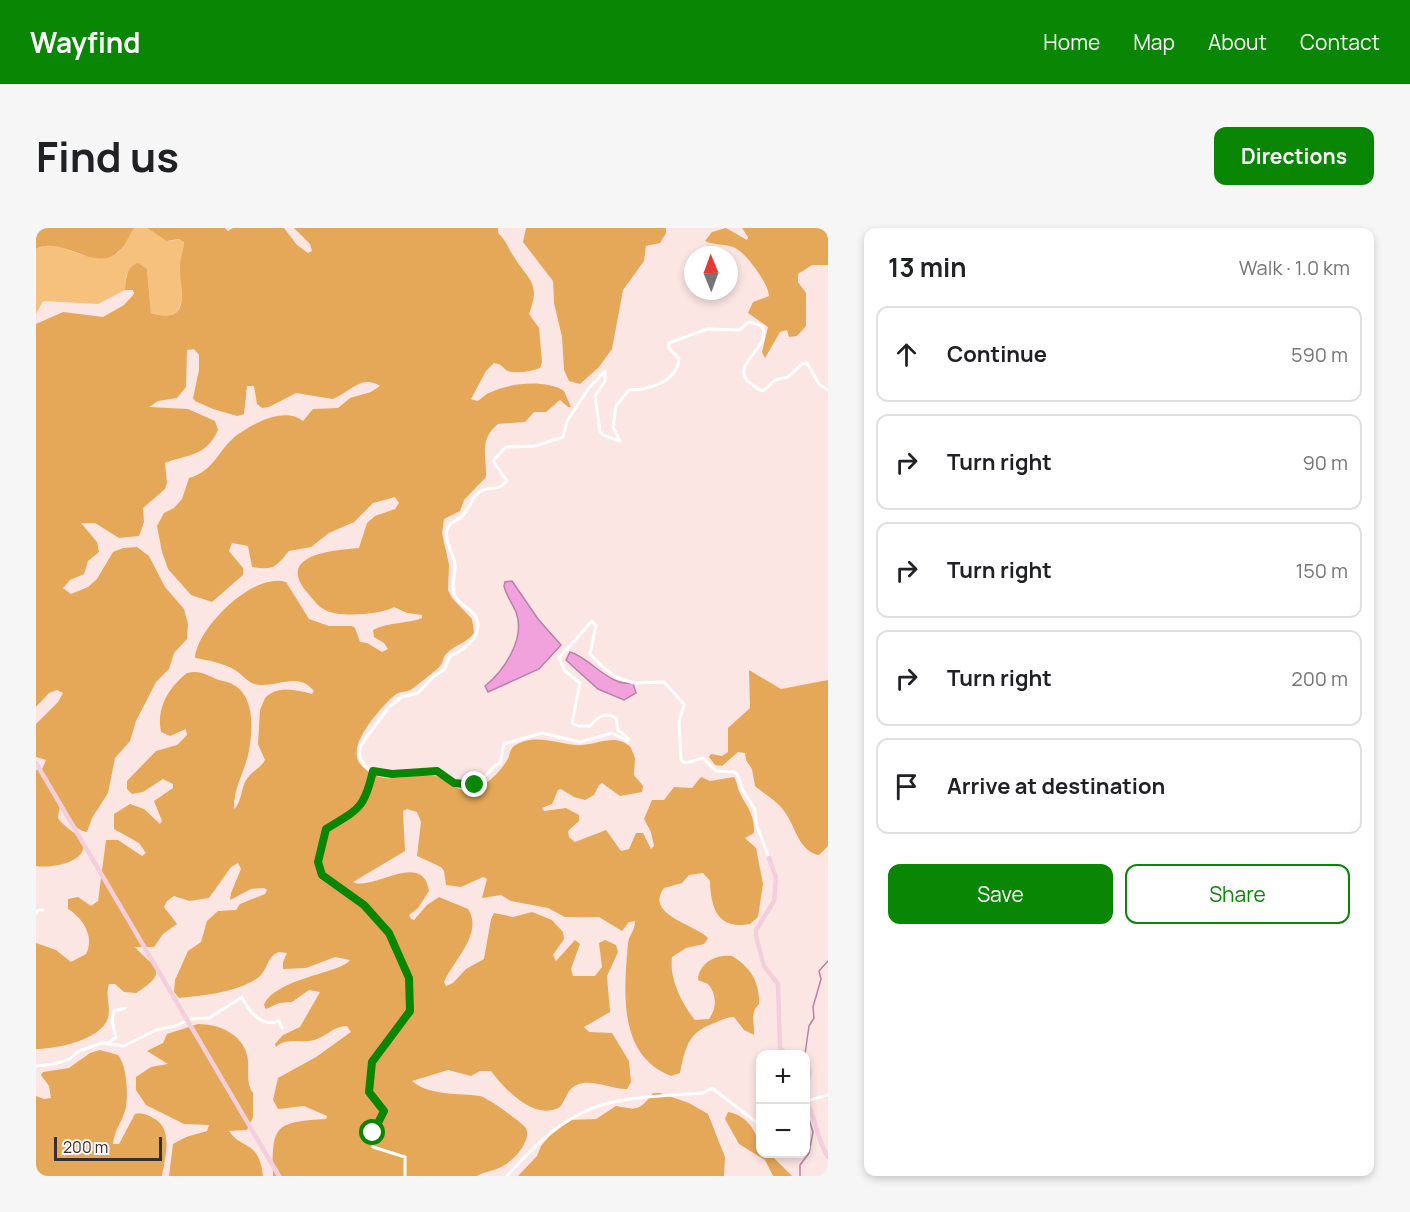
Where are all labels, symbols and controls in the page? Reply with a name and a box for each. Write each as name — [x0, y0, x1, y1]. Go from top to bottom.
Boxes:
text: Wayfind — [30, 23, 140, 61]
text: Home — [1043, 28, 1100, 56]
text: Map — [1133, 28, 1175, 56]
text: About — [1208, 28, 1267, 56]
text: Contact — [1300, 28, 1380, 56]
text: Find us — [36, 127, 179, 185]
button: Directions — [1214, 127, 1374, 185]
north arrow — [684, 246, 738, 300]
text: 13 min — [888, 249, 967, 285]
text: Walk · 1.0 km — [1239, 254, 1350, 281]
icon: ahead — [890, 338, 923, 371]
text: Continue — [947, 339, 1047, 369]
text: 590 m — [1291, 341, 1348, 368]
icon: right — [890, 446, 923, 479]
text: Turn right — [947, 447, 1052, 477]
text: 90 m — [1302, 449, 1348, 476]
icon: right — [890, 554, 923, 587]
text: Turn right — [947, 555, 1052, 585]
text: 150 m — [1295, 557, 1348, 584]
icon: right — [890, 662, 923, 695]
text: Turn right — [947, 663, 1052, 693]
text: 200 m — [1291, 665, 1348, 692]
icon: arrive — [890, 770, 923, 803]
route end — [461, 771, 487, 797]
text: Arrive at destination — [947, 771, 1165, 801]
button: Save — [888, 864, 1113, 924]
button: Share — [1125, 864, 1350, 924]
map controls — [756, 1050, 810, 1158]
button: + — [756, 1050, 810, 1104]
button: − — [756, 1104, 810, 1158]
route start — [359, 1119, 385, 1145]
scale bar — [54, 1134, 162, 1162]
text: 200 m — [63, 1136, 108, 1158]

